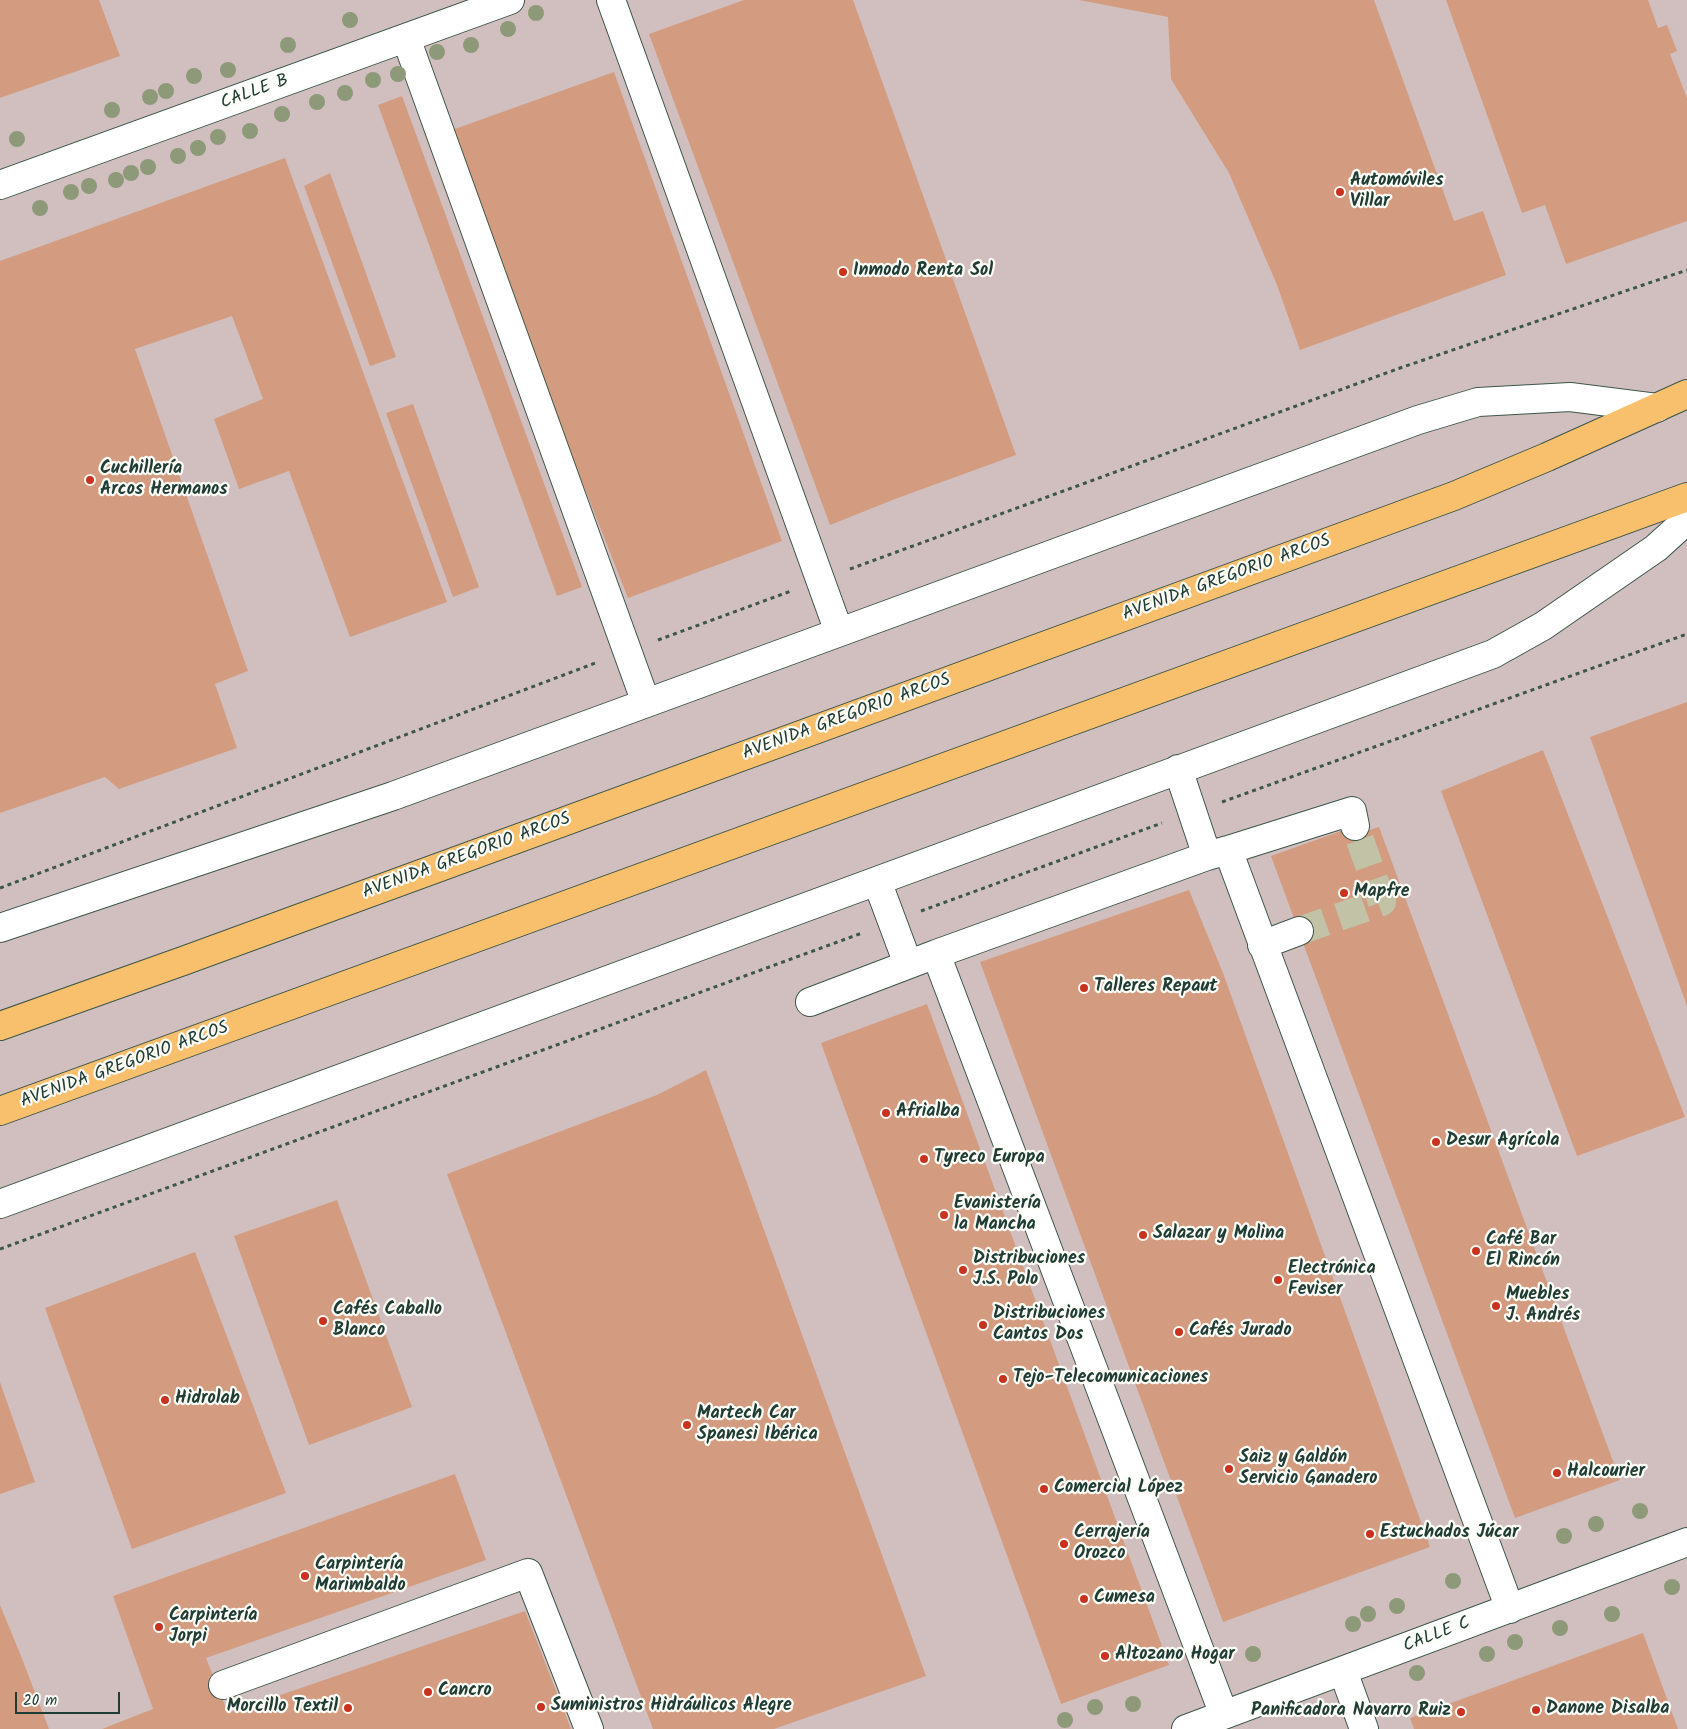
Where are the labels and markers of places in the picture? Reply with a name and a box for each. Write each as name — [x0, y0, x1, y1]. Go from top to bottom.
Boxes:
place label: Automóviles Villar — [1350, 171, 1444, 213]
marker: Automóviles Villar — [1334, 186, 1346, 198]
place label: Inmodo Renta Sol — [853, 261, 993, 283]
marker: Inmodo Renta Sol — [837, 266, 849, 278]
place label: Cuchillería Arcos Hermanos — [100, 459, 228, 502]
marker: Cuchillería Arcos Hermanos — [84, 474, 96, 486]
place label: Mapfre — [1354, 882, 1410, 904]
marker: Mapfre — [1338, 887, 1350, 899]
place label: Talleres Repaut — [1094, 977, 1217, 999]
marker: Talleres Repaut — [1078, 982, 1090, 994]
place label: Afrialba — [896, 1102, 960, 1124]
marker: Afrialba — [880, 1107, 892, 1119]
place label: Desur Agrícola — [1446, 1131, 1560, 1153]
marker: Desur Agrícola — [1430, 1136, 1442, 1148]
place label: Tyreco Europa — [934, 1148, 1045, 1170]
marker: Tyreco Europa — [918, 1153, 930, 1165]
place label: Evanistería la Mancha — [954, 1194, 1041, 1236]
marker: Evanistería la Mancha — [938, 1209, 950, 1221]
place label: Salazar y Molina — [1153, 1224, 1284, 1246]
marker: Salazar y Molina — [1137, 1229, 1149, 1241]
place label: Café Bar El Rincón — [1486, 1230, 1560, 1272]
marker: Café Bar El Rincón — [1470, 1245, 1482, 1257]
place label: Distribuciones J.S. Polo — [973, 1249, 1085, 1292]
place label: Electrónica Feviser — [1288, 1259, 1376, 1302]
marker: Distribuciones J.S. Polo — [957, 1264, 969, 1276]
marker: Electrónica Feviser — [1272, 1274, 1284, 1286]
place label: Muebles J. Andrés — [1506, 1285, 1580, 1328]
place label: Cafés Caballo Blanco — [333, 1300, 442, 1342]
marker: Muebles J. Andrés — [1490, 1300, 1502, 1312]
place label: Distribuciones Cantos Dos — [993, 1304, 1105, 1346]
marker: Cafés Caballo Blanco — [317, 1315, 329, 1327]
marker: Distribuciones Cantos Dos — [977, 1319, 989, 1331]
place label: Cafés Jurado — [1189, 1321, 1292, 1343]
marker: Cafés Jurado — [1173, 1326, 1185, 1338]
place label: Tejo-Telecomunicaciones — [1013, 1368, 1208, 1390]
marker: Tejo-Telecomunicaciones — [997, 1373, 1009, 1385]
place label: Hidrolab — [175, 1389, 240, 1411]
marker: Hidrolab — [159, 1394, 171, 1406]
place label: Martech Car Spanesi Ibérica — [697, 1404, 818, 1446]
marker: Martech Car Spanesi Ibérica — [681, 1419, 693, 1431]
place label: Saiz y Galdón Servicio Ganadero — [1239, 1448, 1377, 1490]
place label: Halcourier — [1567, 1462, 1645, 1484]
marker: Saiz y Galdón Servicio Ganadero — [1223, 1463, 1235, 1475]
marker: Halcourier — [1551, 1467, 1563, 1479]
place label: Comercial López — [1054, 1478, 1183, 1500]
marker: Comercial López — [1038, 1483, 1050, 1495]
place label: Cerrajería Orozco — [1074, 1523, 1150, 1566]
place label: Estuchados Júcar — [1380, 1523, 1518, 1545]
marker: Estuchados Júcar — [1364, 1528, 1376, 1540]
marker: Cerrajería Orozco — [1058, 1538, 1070, 1550]
place label: Carpintería Marimbaldo — [315, 1555, 406, 1598]
marker: Carpintería Marimbaldo — [299, 1570, 311, 1582]
place label: Cumesa — [1094, 1588, 1155, 1610]
marker: Cumesa — [1078, 1593, 1090, 1605]
place label: Carpintería Jorpi — [169, 1606, 257, 1648]
marker: Carpintería Jorpi — [153, 1621, 165, 1633]
place label: Altozano Hogar — [1115, 1645, 1235, 1667]
marker: Altozano Hogar — [1099, 1650, 1111, 1662]
place label: Cancro — [438, 1681, 492, 1703]
marker: Cancro — [422, 1686, 434, 1698]
place label: Suministros Hidráulicos Alegre — [551, 1696, 792, 1718]
place label: Morcillo Textil — [227, 1697, 338, 1719]
place label: Danone Disalba — [1546, 1699, 1669, 1721]
marker: Suministros Hidráulicos Alegre — [535, 1701, 547, 1713]
place label: Panificadora Navarro Ruiz — [1251, 1701, 1451, 1723]
marker: Morcillo Textil — [342, 1702, 354, 1714]
marker: Danone Disalba — [1530, 1704, 1542, 1716]
marker: Panificadora Navarro Ruiz — [1455, 1706, 1467, 1718]

